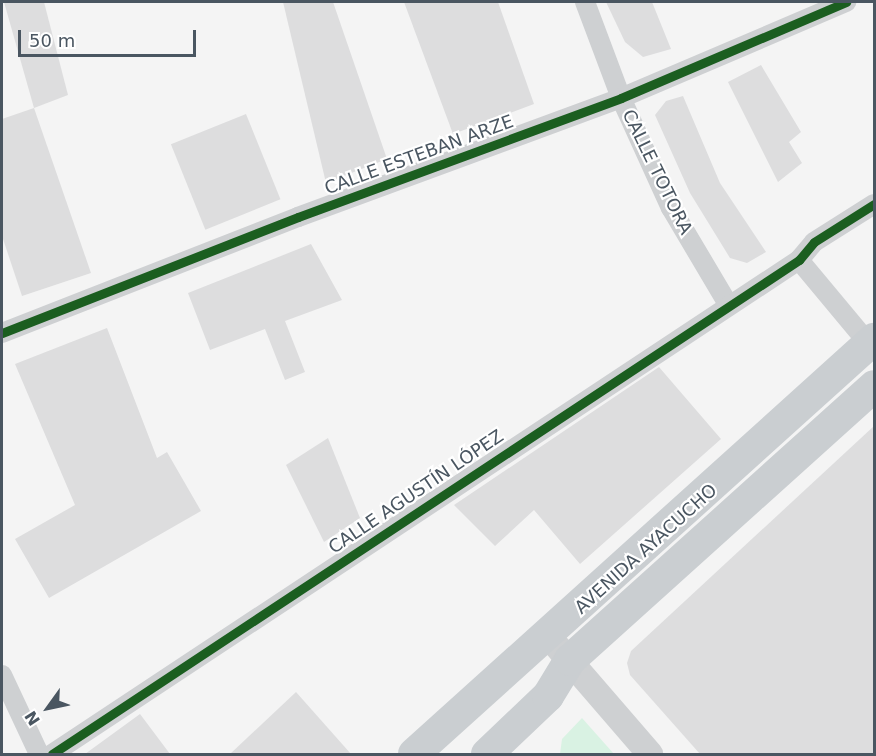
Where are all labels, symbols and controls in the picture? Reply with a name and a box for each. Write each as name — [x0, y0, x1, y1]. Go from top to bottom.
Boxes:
scale bar — [21, 18, 200, 56]
text: 50 m — [29, 30, 75, 51]
street label: CALLE TOTORA — [617, 106, 697, 238]
street label: CALLE ESTEBAN ARZE — [322, 111, 516, 199]
street label: CALLE AGUSTÍN LÓPEZ — [324, 425, 508, 559]
street label: AVENIDA AYACUCHO — [571, 480, 721, 618]
north arrow — [18, 678, 78, 738]
text: N — [21, 707, 44, 729]

